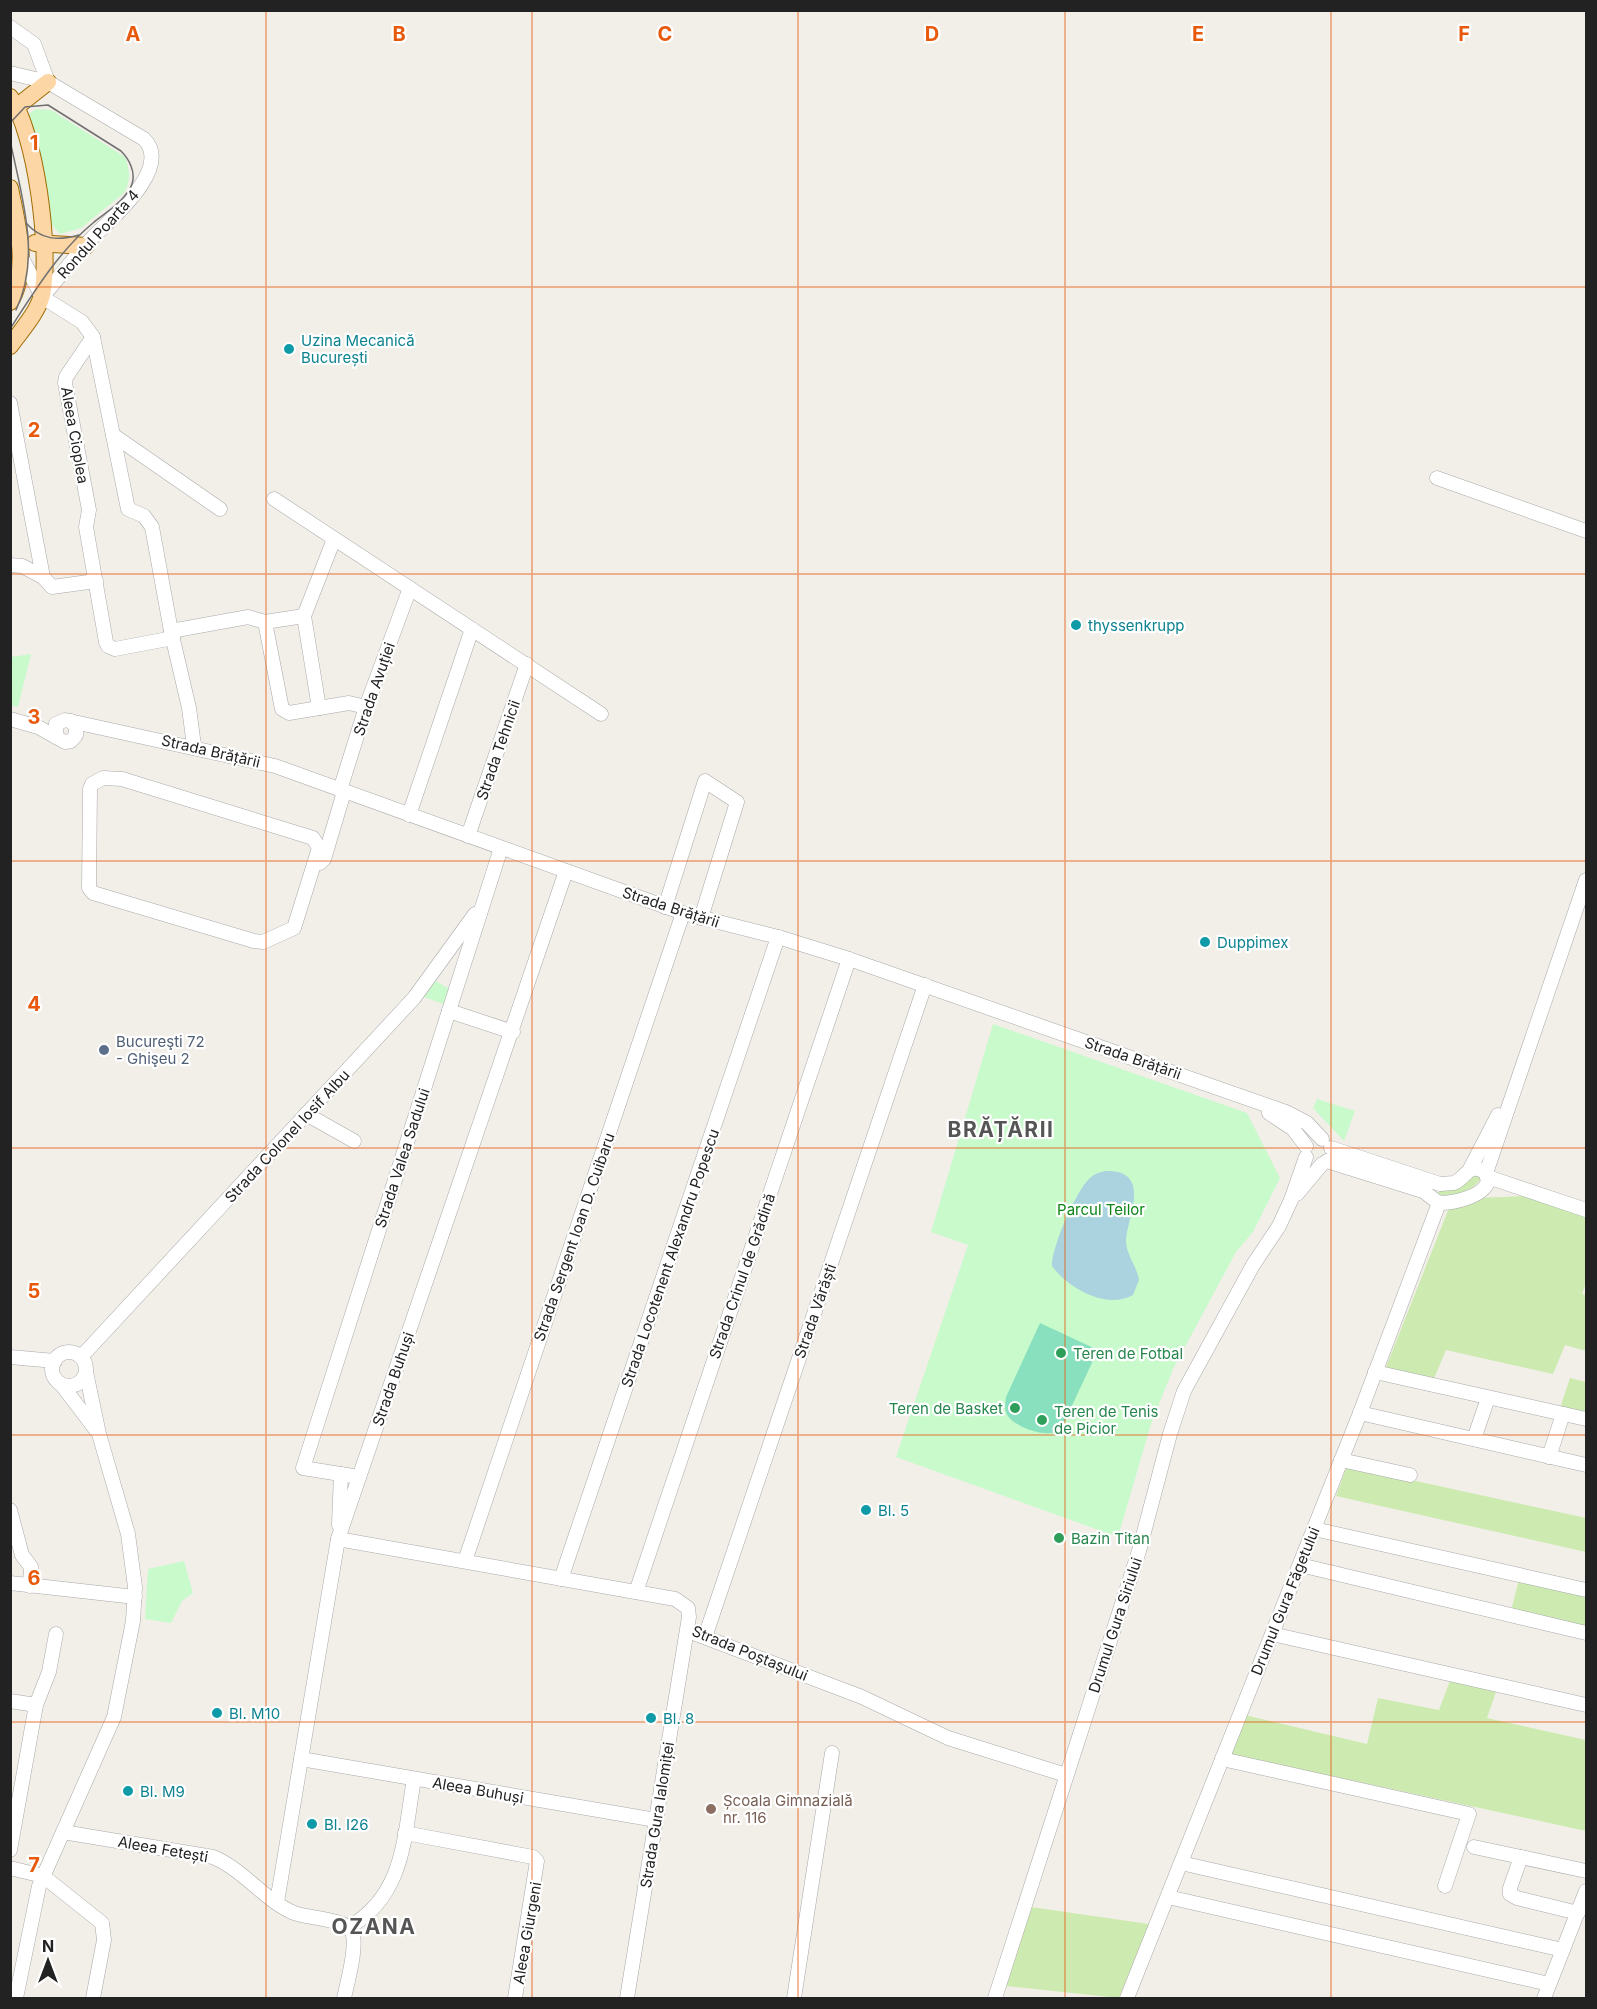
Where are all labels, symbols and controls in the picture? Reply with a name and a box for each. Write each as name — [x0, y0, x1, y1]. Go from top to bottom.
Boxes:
text: A — [126, 22, 141, 46]
text: B — [392, 22, 406, 46]
text: C — [658, 22, 672, 46]
text: D — [925, 22, 939, 46]
text: E — [1192, 22, 1204, 46]
text: F — [1458, 22, 1470, 46]
text: 1 — [30, 131, 38, 155]
street label: Rondul Poarta 4 — [53, 185, 143, 283]
place label: Uzina Mecanică București — [301, 331, 415, 367]
marker: Uzina Mecanică București — [282, 342, 296, 356]
street label: Aleea Cioplea — [57, 385, 93, 485]
text: 2 — [28, 418, 40, 442]
place label: thyssenkrupp — [1088, 616, 1185, 635]
marker: thyssenkrupp — [1069, 618, 1083, 632]
street label: Strada Avuției — [349, 640, 399, 738]
street label: Strada Tehnicii — [472, 697, 524, 803]
text: 3 — [28, 705, 40, 729]
street label: Strada Brățării — [160, 730, 262, 772]
street label: Strada Brățării — [620, 882, 722, 932]
place label: Duppimex — [1217, 933, 1288, 952]
marker: Duppimex — [1198, 935, 1212, 949]
text: 4 — [27, 992, 41, 1016]
place label: Bucureşti 72 - Ghişeu 2 — [116, 1032, 205, 1068]
street label: Strada Brățării — [1082, 1033, 1184, 1083]
marker: Bucureşti 72 - Ghişeu 2 — [97, 1043, 111, 1057]
street label: Strada Colonel Iosif Albu — [220, 1066, 354, 1206]
street label: Strada Valea Sadului — [370, 1086, 434, 1230]
district label: BRĂȚĂRII — [948, 1116, 1054, 1142]
street label: Strada Locotenent Alexandru Popescu — [617, 1126, 723, 1390]
street label: Strada Sergent Ioan D. Cuibaru — [529, 1130, 619, 1344]
street label: Strada Crinul de Grădină — [705, 1191, 779, 1361]
park label: Parcul Teilor — [1057, 1200, 1145, 1219]
street label: Strada Vărăști — [790, 1261, 840, 1361]
text: 5 — [28, 1279, 40, 1303]
street label: Strada Buhuși — [368, 1329, 418, 1429]
place label: Teren de Fotbal — [1073, 1344, 1183, 1363]
marker: Teren de Fotbal — [1054, 1346, 1068, 1360]
place label: Teren de Basket — [889, 1399, 1003, 1418]
marker: Teren de Basket — [1008, 1401, 1022, 1415]
place label: Teren de Tenis de Picior — [1054, 1402, 1158, 1438]
marker: Teren de Tenis de Picior — [1035, 1413, 1049, 1427]
place label: Bl. 5 — [878, 1501, 909, 1520]
marker: Bl. 5 — [859, 1503, 873, 1517]
street label: Drumul Gura Făgetului — [1247, 1524, 1323, 1678]
place label: Bazin Titan — [1071, 1529, 1150, 1548]
marker: Bazin Titan — [1052, 1531, 1066, 1545]
street label: Drumul Gura Siriului — [1084, 1555, 1146, 1695]
text: 6 — [28, 1566, 41, 1590]
street label: Strada Poștașului — [689, 1621, 811, 1685]
place label: Bl. M10 — [229, 1704, 280, 1723]
marker: Bl. M10 — [210, 1706, 224, 1720]
place label: Bl. 8 — [663, 1709, 694, 1728]
marker: Bl. 8 — [644, 1711, 658, 1725]
street label: Strada Gura Ialomiței — [636, 1741, 678, 1889]
street label: Aleea Buhuși — [431, 1773, 525, 1807]
place label: Bl. M9 — [140, 1782, 185, 1801]
marker: Bl. M9 — [121, 1784, 135, 1798]
place label: Școala Gimnazială nr. 116 — [723, 1791, 853, 1827]
marker: Școala Gimnazială nr. 116 — [704, 1802, 718, 1816]
place label: Bl. I26 — [324, 1815, 368, 1834]
marker: Bl. I26 — [305, 1817, 319, 1831]
street label: Aleea Fetești — [116, 1832, 210, 1866]
text: 7 — [28, 1853, 40, 1877]
street label: Aleea Giurgeni — [509, 1880, 545, 1986]
district label: OZANA — [332, 1914, 417, 1939]
north arrow — [18, 1931, 78, 1991]
text: N — [42, 1936, 54, 1956]

